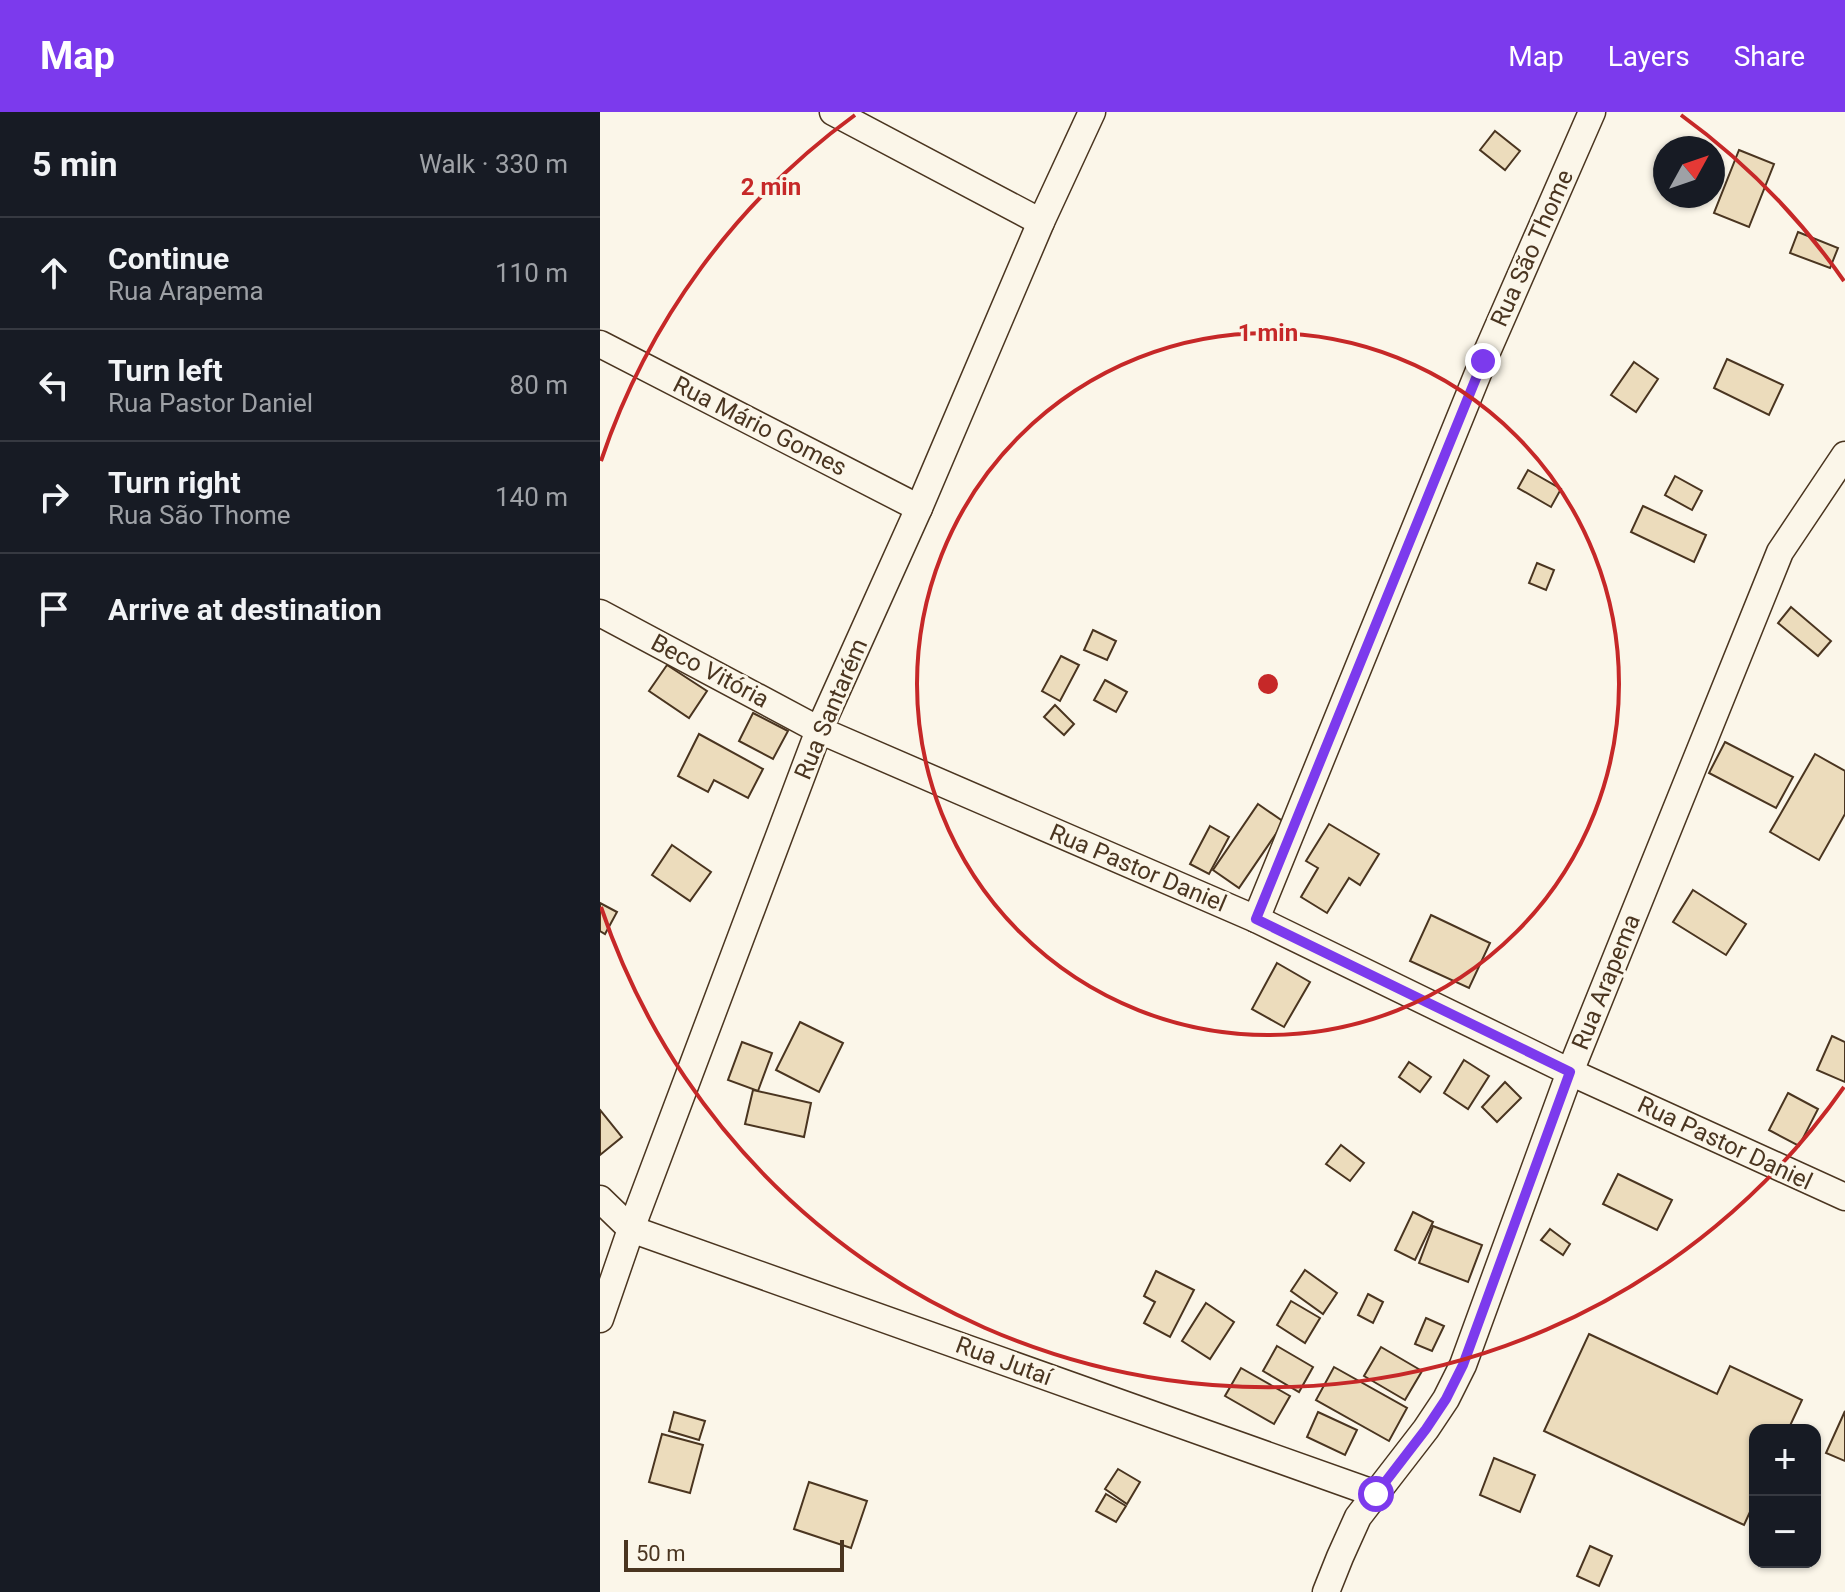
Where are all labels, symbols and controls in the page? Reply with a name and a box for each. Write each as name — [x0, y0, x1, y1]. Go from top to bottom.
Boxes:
text: Map — [40, 34, 115, 78]
text: Map — [1508, 40, 1564, 73]
text: Layers — [1608, 40, 1690, 73]
text: Share — [1734, 40, 1805, 73]
north arrow — [1653, 136, 1725, 208]
text: 5 min — [32, 144, 117, 184]
text: Walk · 330 m — [419, 149, 568, 179]
street label: Rua São Thome — [1485, 165, 1579, 331]
text: 2 min — [741, 173, 801, 201]
text: Continue — [108, 241, 229, 276]
icon: ahead — [32, 251, 76, 295]
text: 110 m — [495, 258, 568, 288]
text: Rua Arapema — [108, 276, 264, 306]
text: 1 min — [1238, 319, 1298, 347]
route end — [1465, 343, 1501, 379]
text: Turn left — [108, 353, 223, 388]
icon: left — [32, 363, 76, 407]
text: 80 m — [510, 370, 568, 400]
street label: Rua Mário Gomes — [669, 370, 851, 482]
text: Rua Pastor Daniel — [108, 388, 313, 418]
text: Turn right — [108, 465, 241, 500]
icon: right — [32, 475, 76, 519]
text: 140 m — [495, 482, 568, 512]
text: Rua São Thome — [108, 500, 291, 530]
icon: arrive — [32, 587, 76, 631]
text: Arrive at destination — [108, 592, 382, 627]
street label: Beco Vitória — [646, 628, 774, 714]
street label: Rua Santarém — [789, 634, 873, 784]
centre of rings — [1254, 670, 1282, 698]
street label: Rua Pastor Daniel — [1045, 818, 1231, 918]
street label: Rua Arapema — [1566, 910, 1646, 1054]
street label: Rua Pastor Daniel — [1633, 1090, 1817, 1196]
street label: Rua Jutaí — [952, 1331, 1057, 1392]
map controls — [1749, 1424, 1821, 1568]
button: + — [1749, 1424, 1821, 1496]
route start — [1358, 1476, 1394, 1512]
button: − — [1749, 1496, 1821, 1568]
scale bar — [624, 1536, 844, 1572]
text: 50 m — [636, 1541, 685, 1566]

